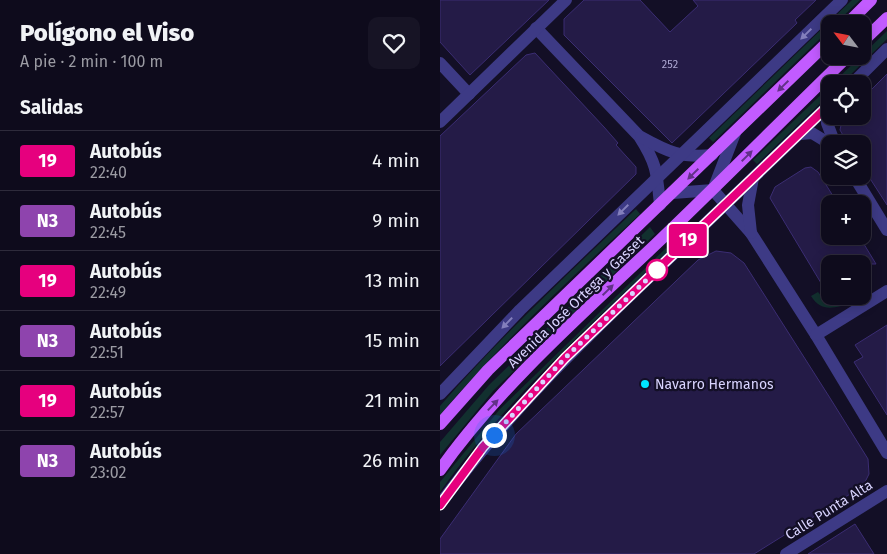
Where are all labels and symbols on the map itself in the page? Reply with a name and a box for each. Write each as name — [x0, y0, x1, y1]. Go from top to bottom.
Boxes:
north arrow — [821, 15, 871, 65]
one-way arrow — [801, 28, 813, 40]
house number: 252 — [662, 58, 678, 71]
one-way arrow — [777, 80, 789, 92]
one-way arrow — [741, 150, 753, 162]
one-way arrow — [687, 168, 699, 180]
one-way arrow — [618, 203, 630, 215]
line badge: 19 — [666, 224, 710, 256]
street label: Avenida José Ortega y Gasset — [504, 232, 648, 372]
unlabelled marker — [646, 259, 668, 281]
one-way arrow — [602, 284, 614, 296]
one-way arrow — [501, 317, 513, 329]
place label: Navarro Hermanos — [655, 376, 774, 393]
marker: Navarro Hermanos — [639, 378, 651, 390]
one-way arrow — [487, 400, 499, 412]
your location — [482, 423, 507, 448]
street label: Calle Punta Alta — [782, 476, 876, 544]

